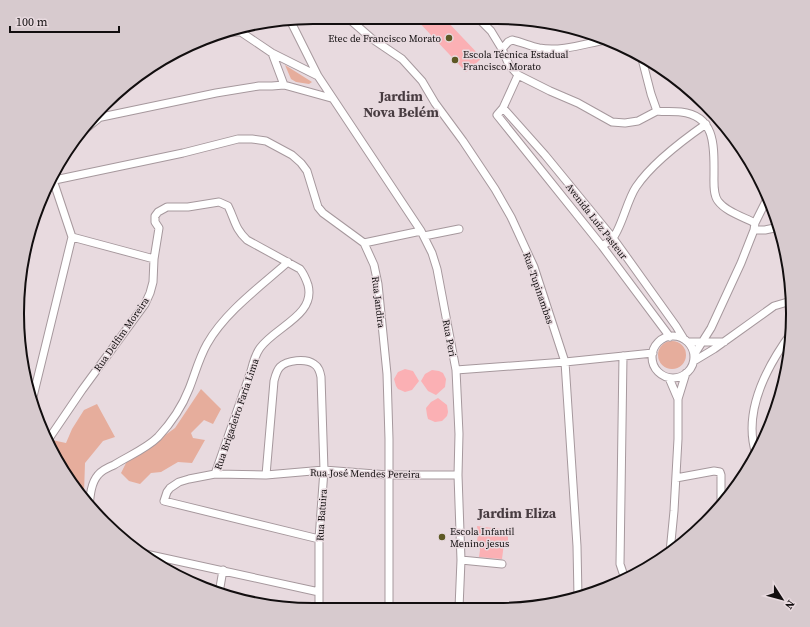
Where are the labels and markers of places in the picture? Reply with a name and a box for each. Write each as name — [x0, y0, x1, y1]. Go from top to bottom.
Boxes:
place label: Etec de Francisco Morato — [328, 32, 442, 45]
marker: Etec de Francisco Morato — [444, 33, 454, 43]
place label: Escola Técnica Estadual Francisco Morato — [463, 48, 569, 73]
marker: Escola Técnica Estadual Francisco Morato — [450, 55, 460, 65]
place label: Escola Infantil Menino jesus — [450, 525, 515, 550]
marker: Escola Infantil Menino jesus — [437, 532, 447, 542]

